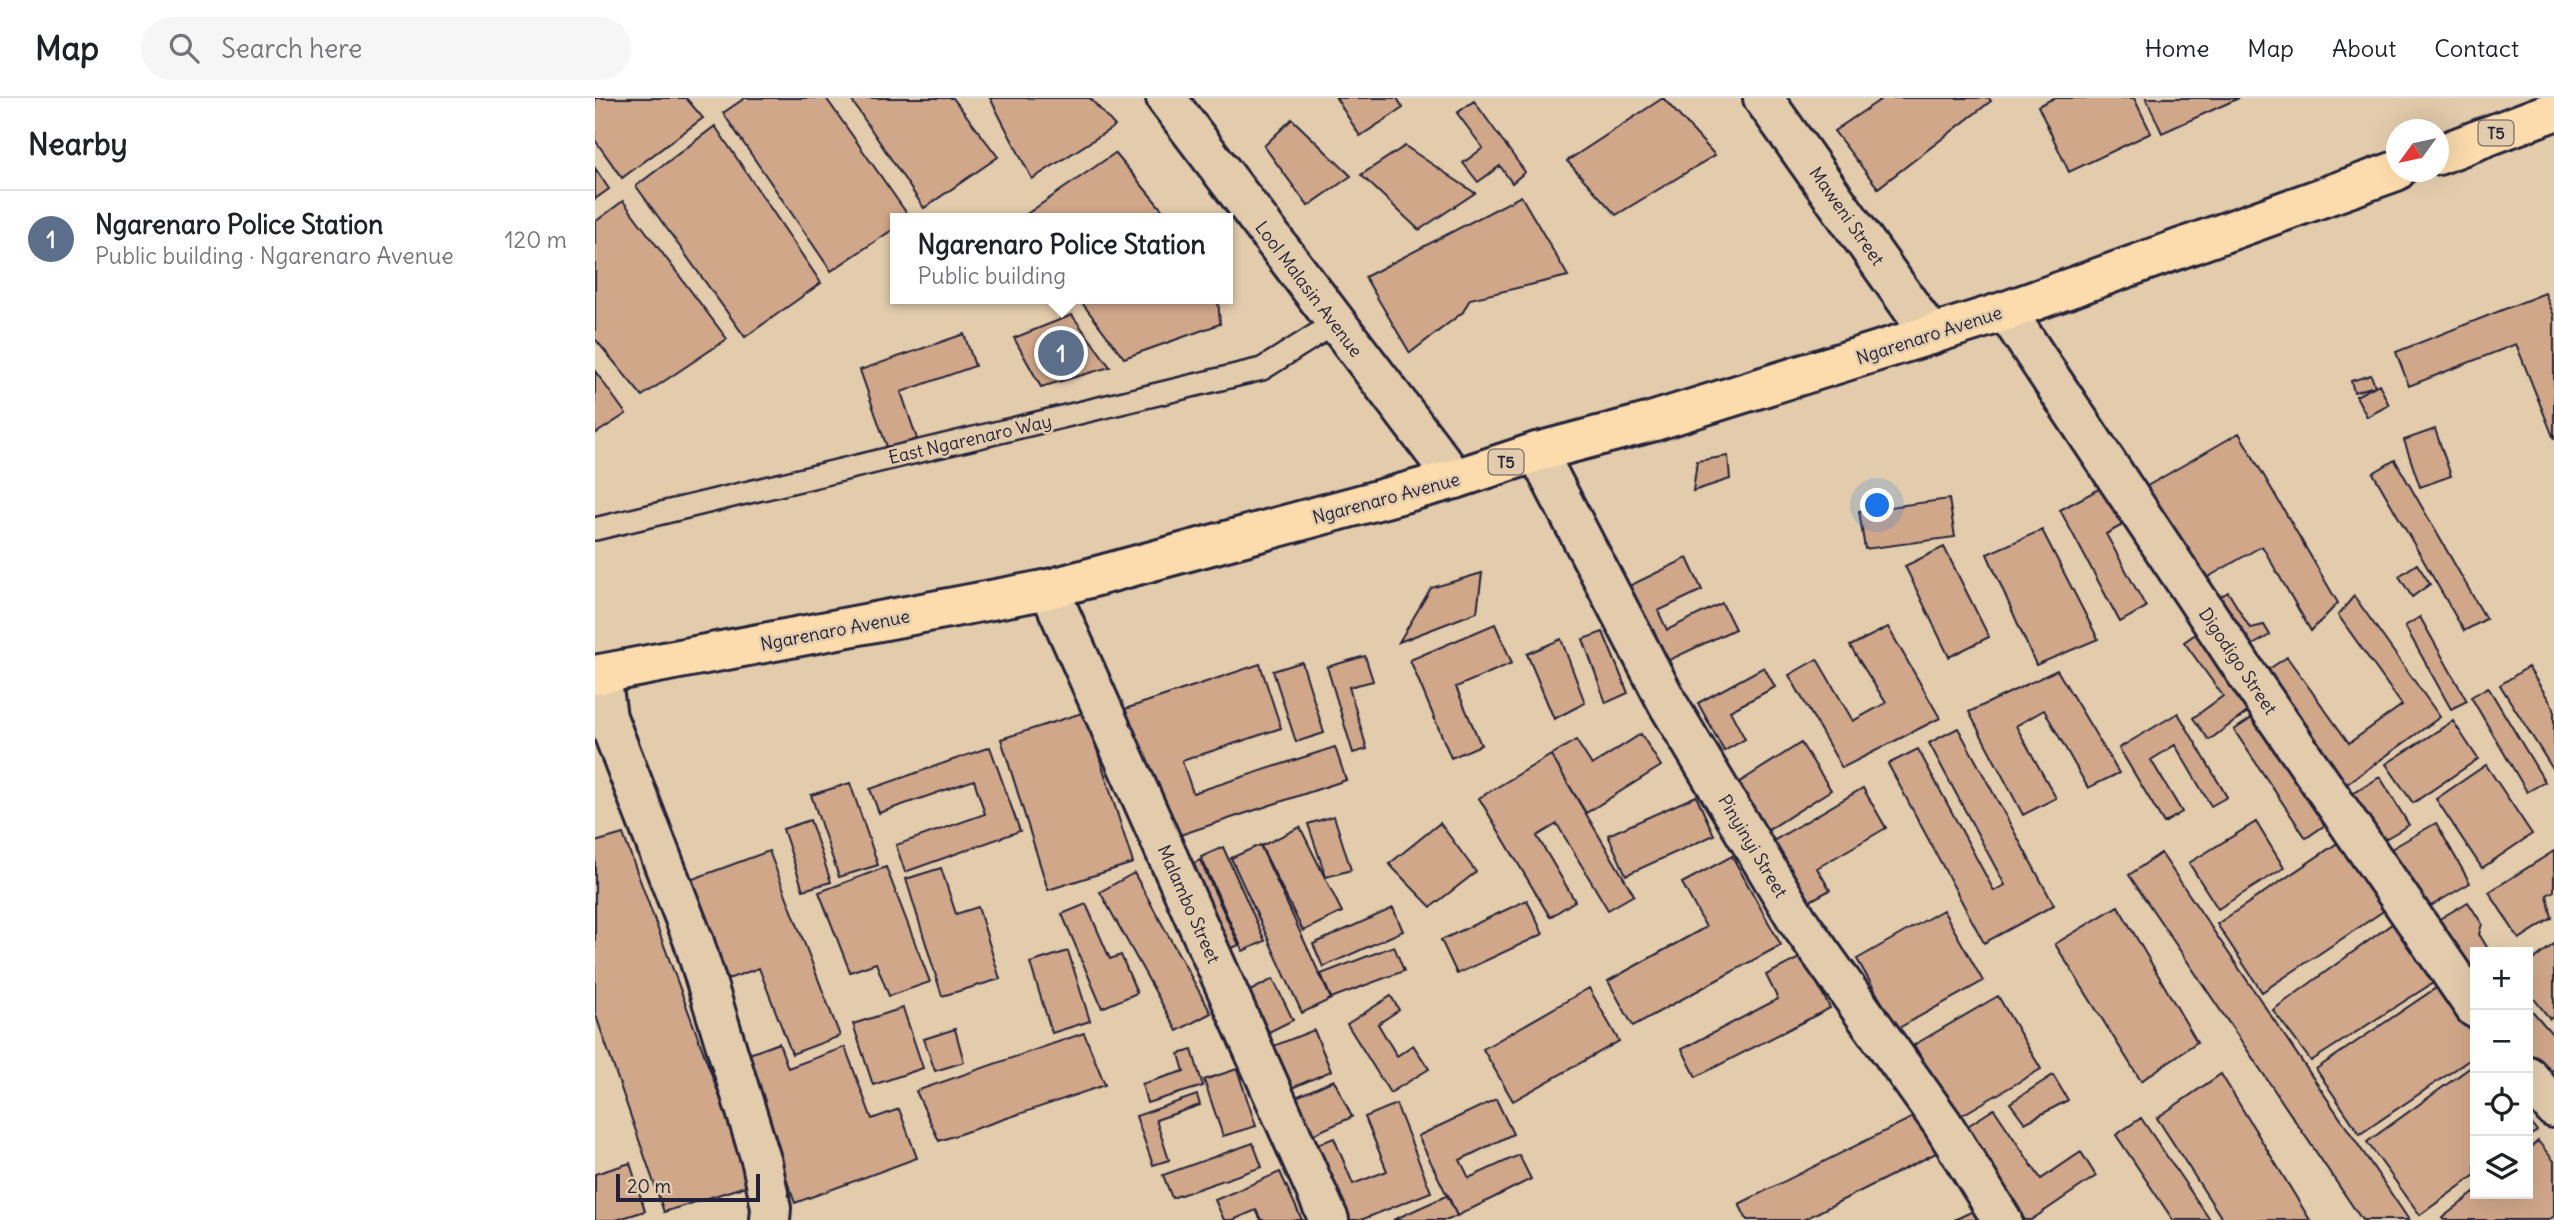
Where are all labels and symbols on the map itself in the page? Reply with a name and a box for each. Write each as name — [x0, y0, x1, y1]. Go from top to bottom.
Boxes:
north arrow — [2386, 119, 2449, 182]
road number: T5 — [2479, 120, 2513, 146]
street label: Maweni Street — [1804, 162, 1890, 270]
street label: Lool Malasin Avenue — [1250, 216, 1368, 362]
street label: Ngarenaro Avenue — [1853, 301, 2005, 369]
pin: 1 — [1038, 327, 1084, 379]
street label: East Ngarenaro Way — [886, 409, 1054, 469]
road number: T5 — [1489, 450, 1523, 474]
street label: Ngarenaro Avenue — [1310, 467, 1462, 529]
your location — [1860, 488, 1894, 522]
street label: Digodigo Street — [2194, 603, 2282, 719]
street label: Ngarenaro Avenue — [758, 604, 912, 656]
street label: Pinyinyi Street — [1713, 790, 1793, 902]
street label: Malambo Street — [1153, 841, 1225, 967]
scale bar — [616, 1171, 759, 1203]

